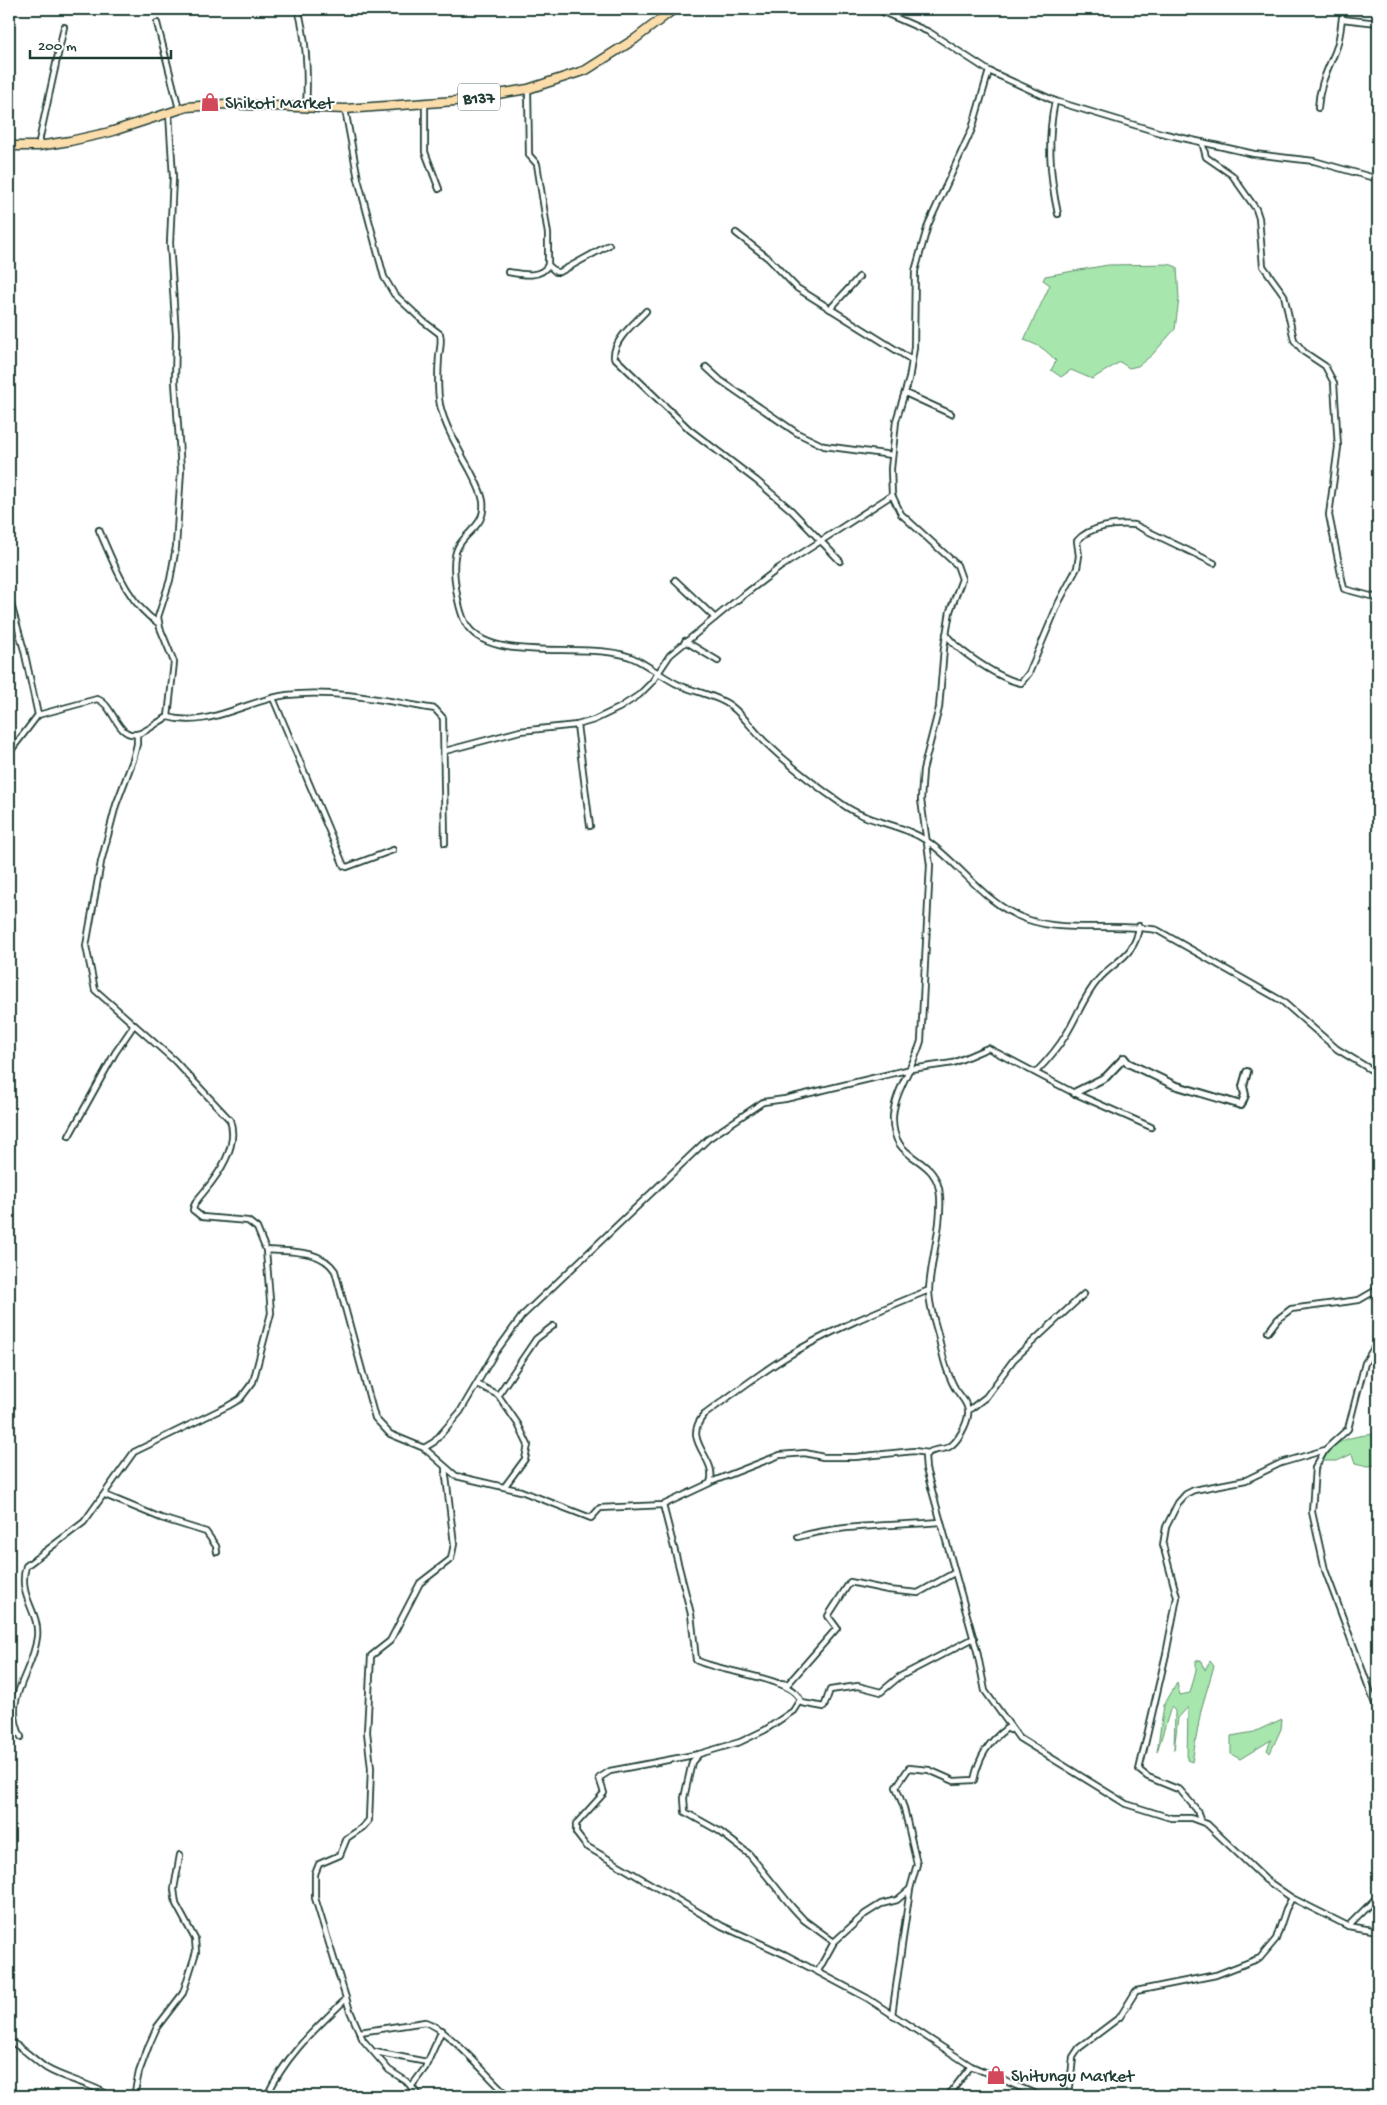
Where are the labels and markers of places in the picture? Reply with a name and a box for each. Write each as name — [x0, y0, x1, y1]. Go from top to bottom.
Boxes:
shop icon: Shikoti Market — [199, 91, 221, 113]
place label: Shikoti Market — [225, 94, 335, 115]
shop icon: Shitungu Market — [985, 2064, 1007, 2086]
place label: Shitungu Market — [1011, 2067, 1135, 2088]

